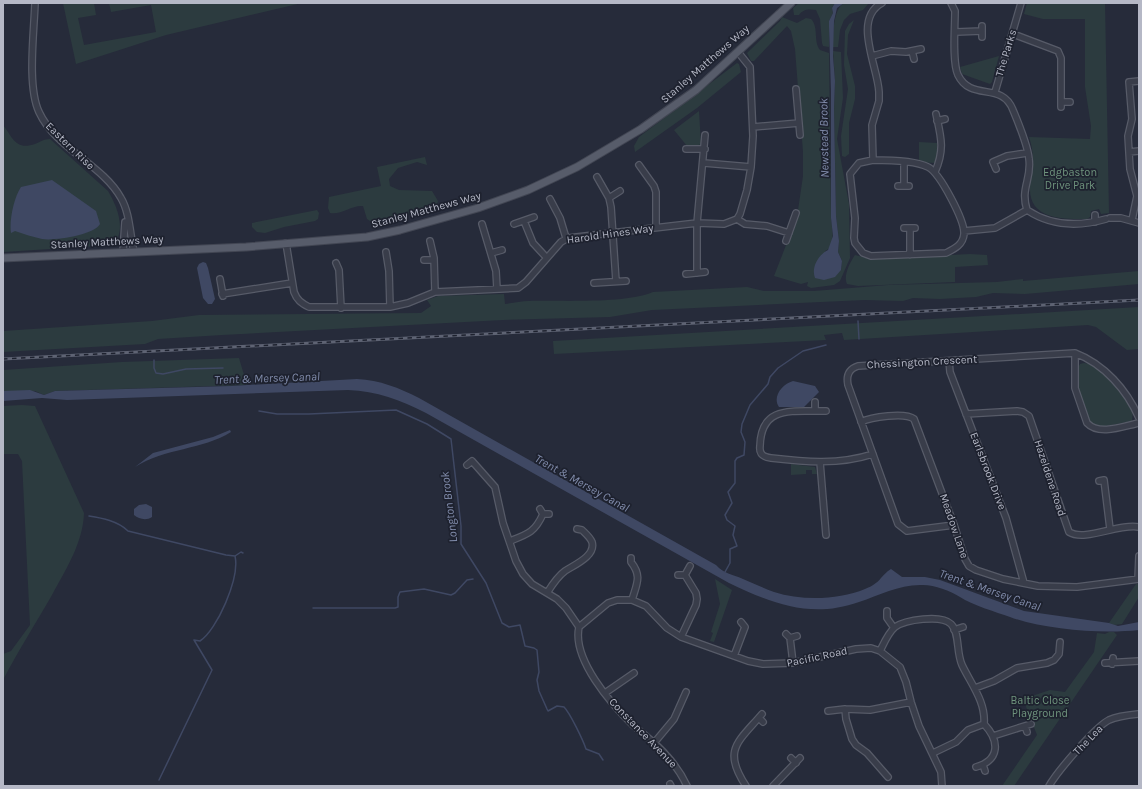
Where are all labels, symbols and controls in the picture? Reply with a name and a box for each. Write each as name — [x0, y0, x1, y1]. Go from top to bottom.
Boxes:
street label: Stanley Matthews Way — [658, 22, 752, 106]
street label: The Parks — [993, 28, 1019, 78]
water label: Newstead Brook — [816, 97, 832, 178]
street label: Eastern Rise — [43, 120, 97, 173]
park label: Edgbaston Drive Park — [1043, 166, 1097, 192]
street label: Stanley Matthews Way — [370, 189, 482, 231]
street label: Harold Hines Way — [566, 221, 654, 247]
street label: Stanley Matthews Way — [50, 233, 164, 251]
street label: Chessington Crescent — [867, 353, 977, 371]
water label: Trent & Mersey Canal — [214, 369, 320, 387]
street label: Earlsbrook Drive — [967, 430, 1009, 512]
street label: Hazeldene Road — [1031, 438, 1069, 518]
water label: Trent & Mersey Canal — [532, 451, 632, 515]
water label: Longton Brook — [438, 470, 460, 543]
street label: Meadow Lane — [937, 492, 971, 560]
water label: Trent & Mersey Canal — [938, 566, 1042, 614]
street label: Pacific Road — [785, 644, 849, 670]
park label: Baltic Close Playground — [1011, 694, 1070, 720]
street label: Constance Avenue — [606, 695, 680, 771]
street label: The Lea — [1070, 722, 1106, 758]

